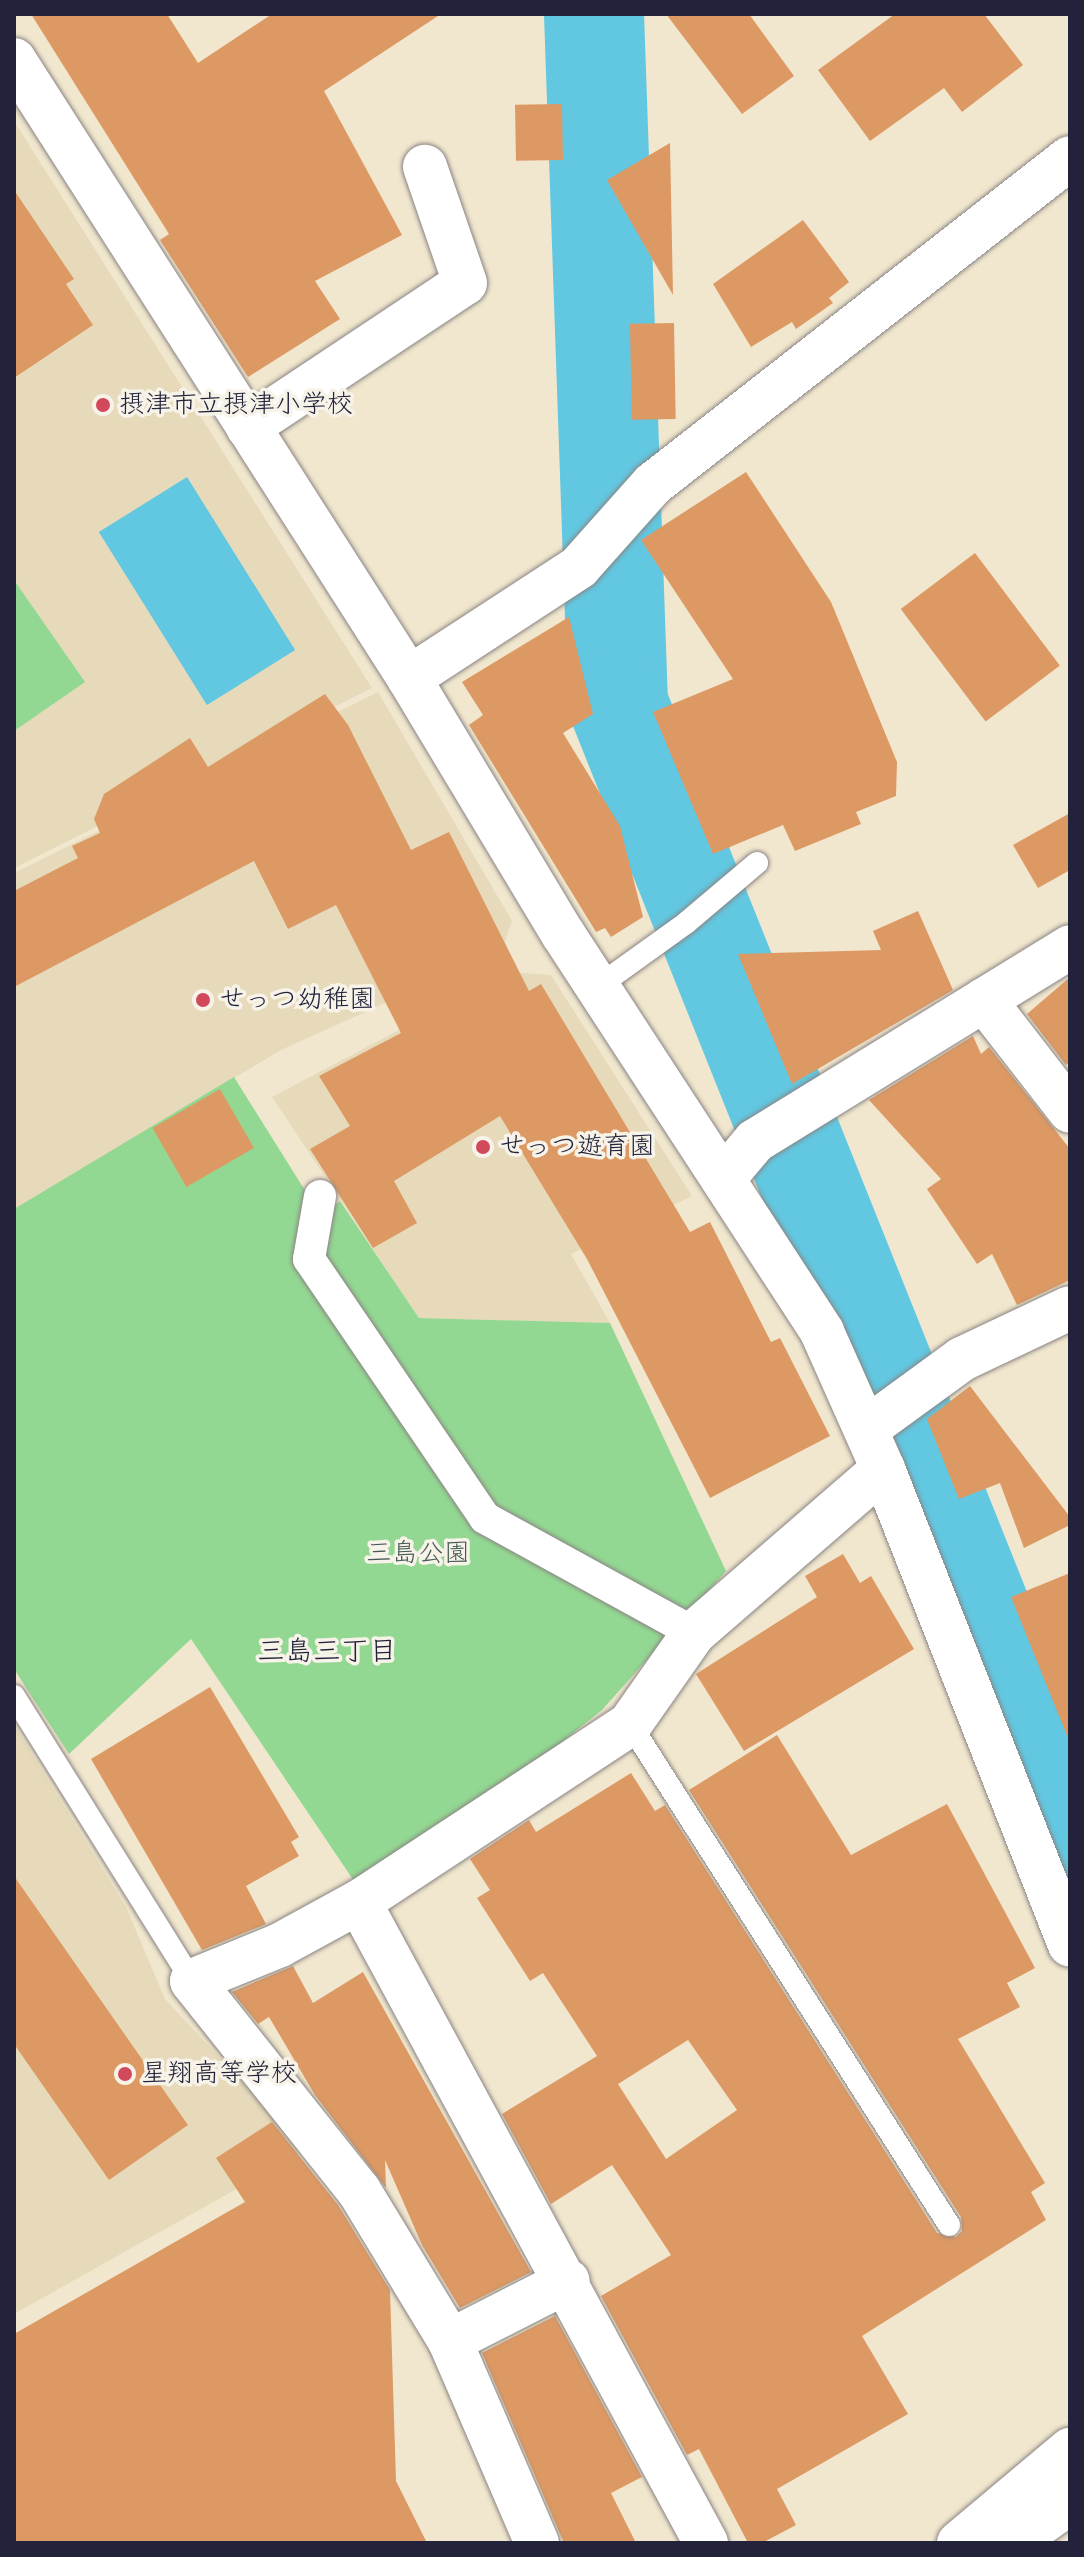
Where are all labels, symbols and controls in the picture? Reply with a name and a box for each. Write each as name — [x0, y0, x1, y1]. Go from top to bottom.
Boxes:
place label: 摂津市立摂津小学校 — [119, 389, 353, 421]
marker: 摂津市立摂津小学校 — [94, 396, 112, 414]
place label: せっつ幼稚園 — [219, 984, 375, 1016]
marker: せっつ幼稚園 — [194, 991, 212, 1009]
place label: せっつ遊育園 — [499, 1131, 655, 1163]
marker: せっつ遊育園 — [474, 1138, 492, 1156]
park label: 三島公園 — [366, 1538, 470, 1570]
district label: 三島三丁目 — [257, 1634, 397, 1668]
place label: 星翔高等学校 — [141, 2058, 297, 2090]
marker: 星翔高等学校 — [116, 2065, 134, 2083]

